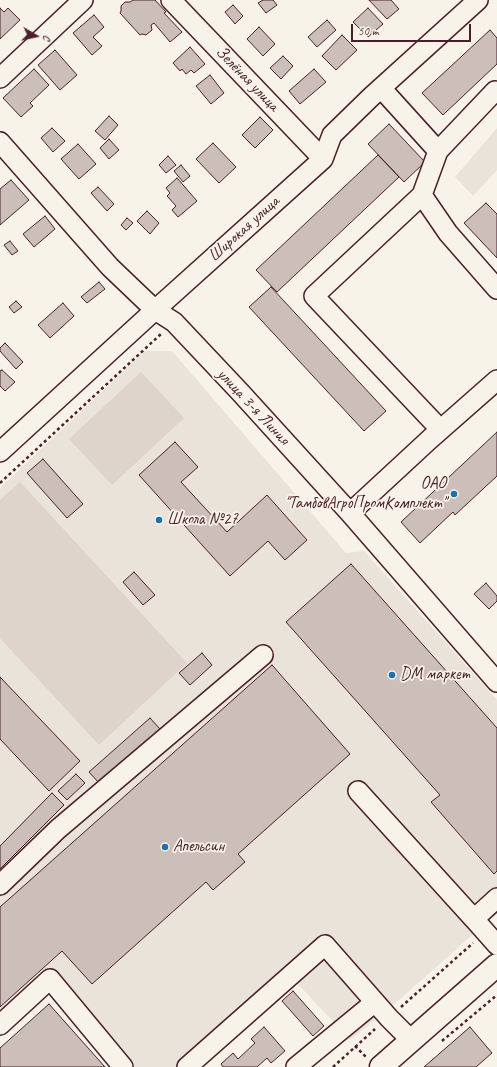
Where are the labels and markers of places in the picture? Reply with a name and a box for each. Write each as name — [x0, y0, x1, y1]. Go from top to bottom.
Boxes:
place label: ОАО "ТамбовАгроПромКомплект" — [284, 474, 446, 514]
marker: ОАО "ТамбовАгроПромКомплект" — [449, 489, 459, 499]
place label: Школа №27 — [167, 510, 238, 530]
marker: Школа №27 — [154, 515, 164, 525]
place label: DM маркет — [400, 665, 469, 685]
marker: DM маркет — [387, 670, 397, 680]
place label: Апельсин — [173, 837, 224, 857]
marker: Апельсин — [160, 842, 170, 852]

